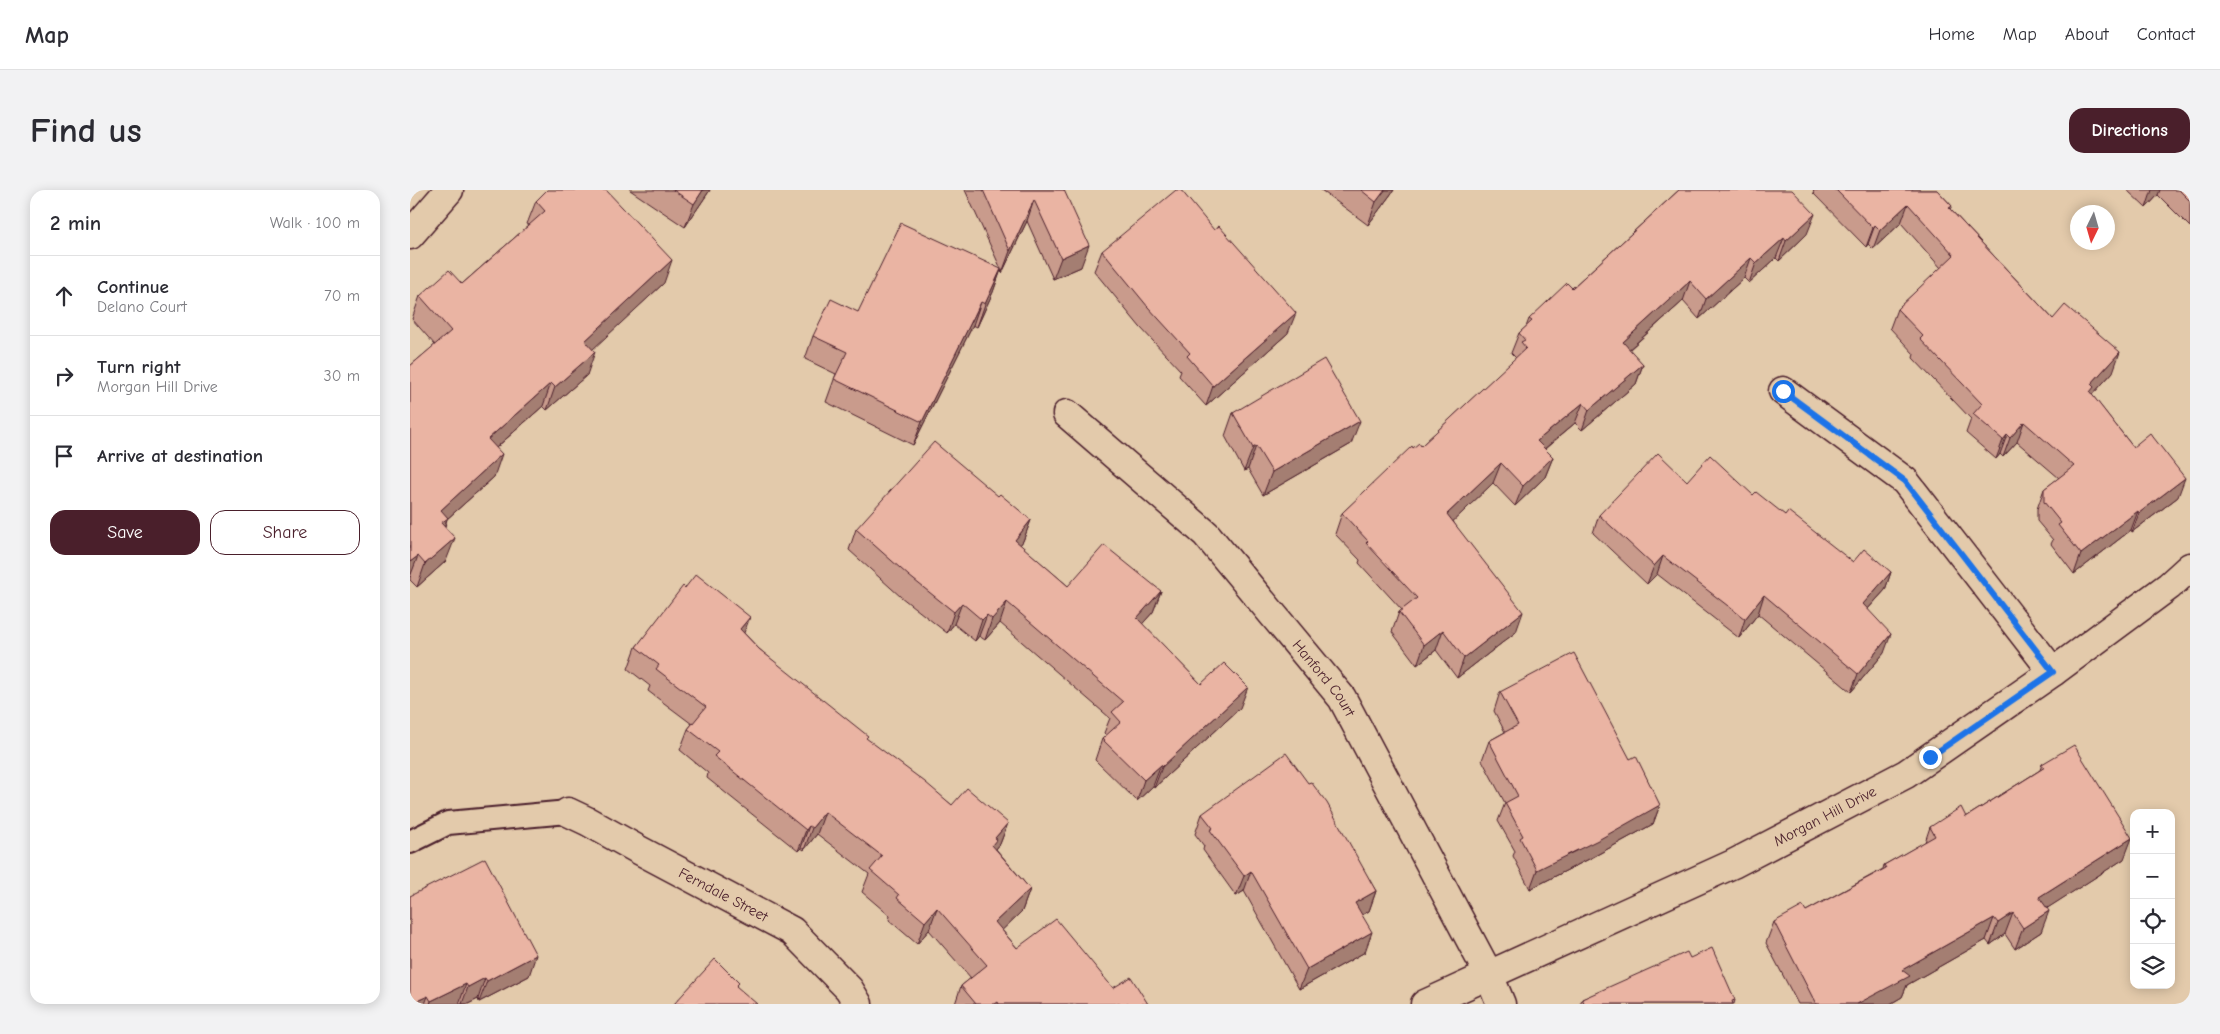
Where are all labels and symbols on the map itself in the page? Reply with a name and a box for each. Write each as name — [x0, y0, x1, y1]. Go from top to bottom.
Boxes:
north arrow — [2070, 205, 2115, 250]
route start — [1772, 380, 1795, 403]
street label: Hanford Court — [1289, 636, 1359, 720]
route end — [1919, 746, 1942, 769]
street label: Morgan Hill Drive — [1771, 782, 1880, 850]
street label: Ferndale Street — [676, 864, 772, 926]

